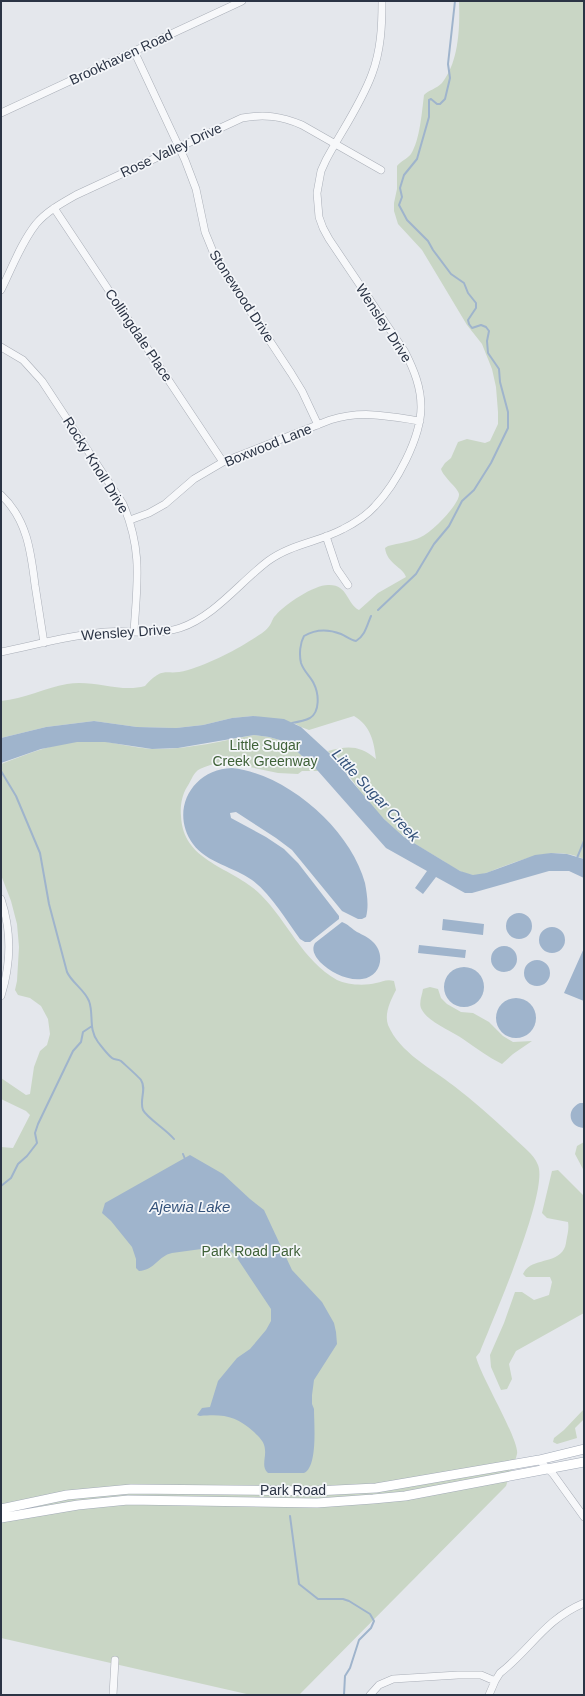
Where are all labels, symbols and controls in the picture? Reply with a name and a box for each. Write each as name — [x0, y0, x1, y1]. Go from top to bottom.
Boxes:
street label: Brookhaven Road — [67, 26, 175, 88]
street label: Rose Valley Drive — [118, 119, 225, 181]
street label: Stonewood Drive — [206, 247, 278, 345]
street label: Wensley Drive — [353, 281, 415, 365]
street label: Collingdale Place — [102, 286, 176, 384]
street label: Rocky Knoll Drive — [60, 414, 132, 516]
street label: Boxwood Lane — [222, 420, 314, 470]
street label: Wensley Drive — [81, 621, 172, 643]
park label: Little Sugar Creek Greenway — [212, 737, 318, 769]
water label: Little Sugar Creek — [329, 745, 424, 846]
water label: Ajewia Lake — [149, 1198, 230, 1215]
park label: Park Road Park — [202, 1243, 301, 1259]
street label: Park Road — [260, 1482, 326, 1498]

